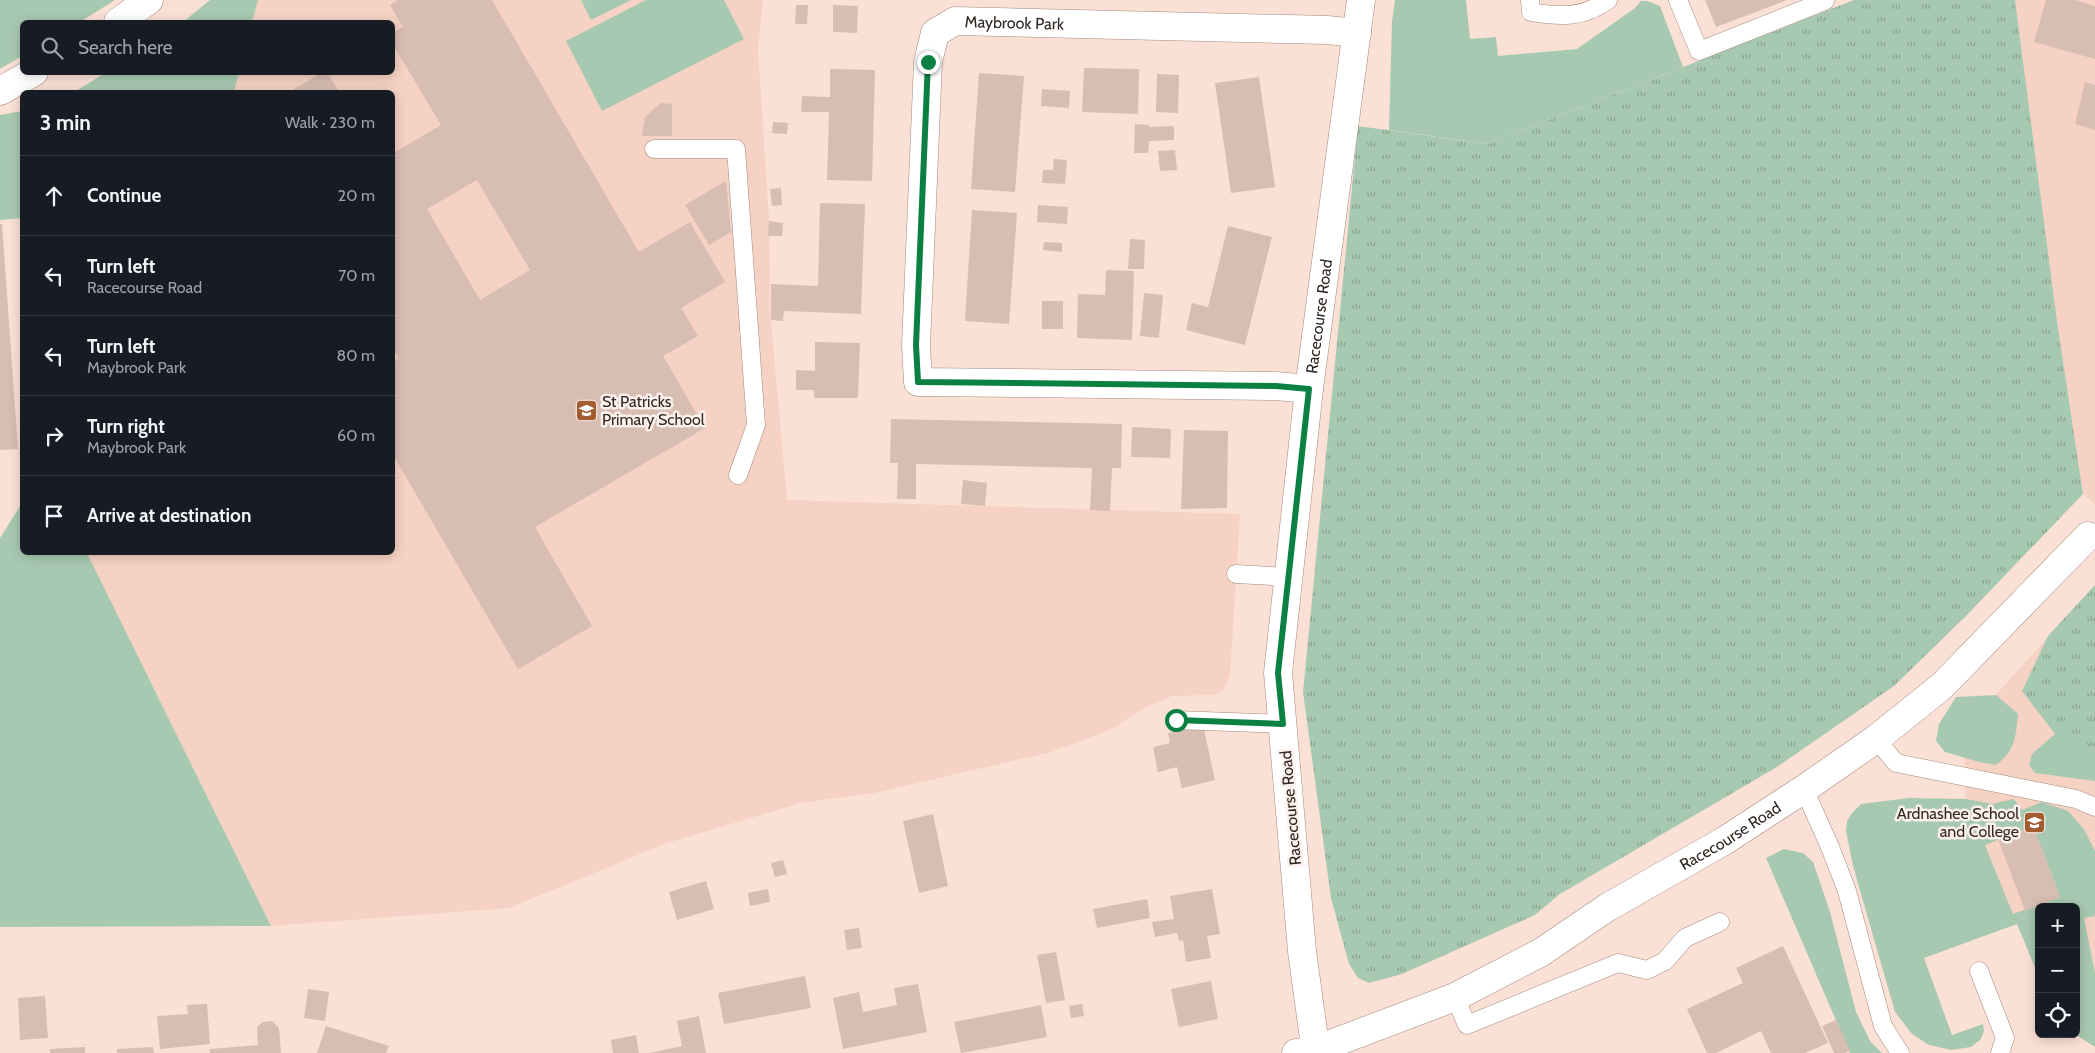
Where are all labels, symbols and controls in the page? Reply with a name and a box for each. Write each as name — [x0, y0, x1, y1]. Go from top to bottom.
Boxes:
street label: Maybrook Park — [964, 12, 1065, 34]
search box — [20, 20, 395, 75]
icon: search — [38, 34, 66, 62]
text: Search here — [78, 36, 172, 59]
route end — [917, 51, 940, 74]
text: 3 min — [40, 110, 91, 135]
text: Walk · 230 m — [285, 113, 375, 132]
icon: ahead — [40, 182, 68, 210]
text: Continue — [87, 184, 161, 207]
text: 20 m — [338, 186, 375, 205]
text: Turn left — [87, 255, 155, 278]
street label: Racecourse Road — [1302, 258, 1336, 375]
icon: left — [40, 262, 68, 290]
text: 70 m — [338, 266, 375, 285]
text: Racecourse Road — [87, 278, 202, 297]
text: Turn left — [87, 335, 155, 358]
icon: left — [40, 342, 68, 370]
text: 80 m — [337, 346, 375, 365]
text: Maybrook Park — [87, 358, 186, 377]
place label: St Patricks Primary School — [602, 392, 705, 429]
school or university icon: St Patricks Primary School — [574, 398, 598, 422]
text: Turn right — [87, 415, 165, 438]
icon: right — [40, 422, 68, 450]
text: 60 m — [337, 426, 375, 445]
text: Maybrook Park — [87, 438, 186, 457]
icon: arrive — [40, 502, 68, 530]
text: Arrive at destination — [87, 504, 251, 527]
route start — [1165, 709, 1188, 732]
street label: Racecourse Road — [1276, 750, 1305, 866]
street label: Racecourse Road — [1676, 798, 1784, 874]
place label: Ardnashee School and College — [1897, 804, 2019, 841]
school or university icon: Ardnashee School and College — [2023, 810, 2047, 834]
map controls — [2035, 903, 2080, 1038]
button: + — [2035, 903, 2080, 948]
button: − — [2035, 948, 2080, 993]
button: locate — [2035, 993, 2080, 1038]

